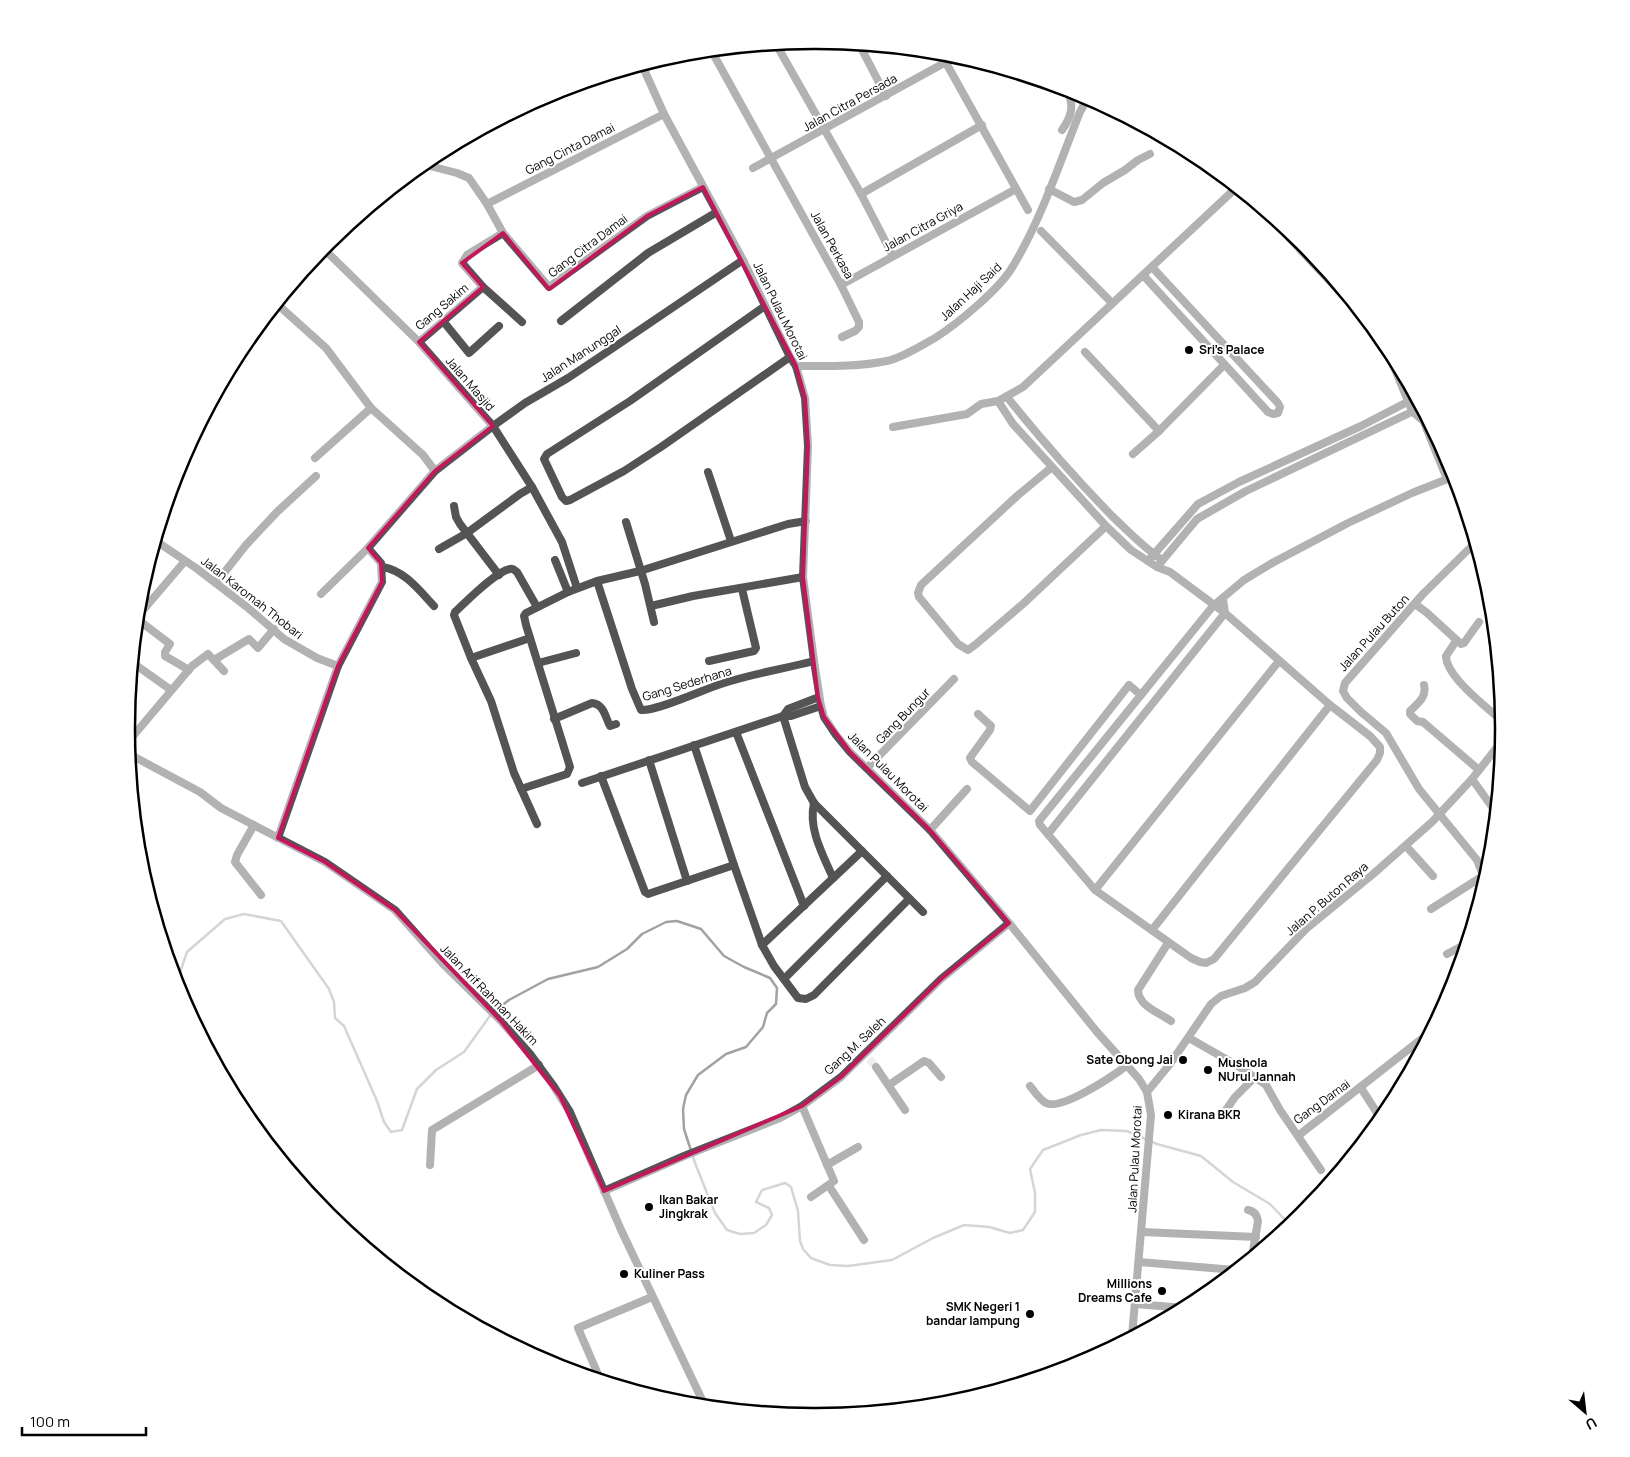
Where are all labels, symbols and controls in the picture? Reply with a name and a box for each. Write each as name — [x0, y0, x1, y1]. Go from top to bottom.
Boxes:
street label: Jalan Citra Persada — [799, 70, 900, 136]
street label: Gang Cinta Damai — [522, 119, 618, 178]
street label: Jalan Citra Griya — [880, 198, 966, 256]
street label: Jalan Perkasa — [807, 208, 858, 282]
street label: Gang Citra Damai — [544, 210, 631, 281]
street label: Jalan Pulau Morotai — [749, 259, 812, 363]
street label: Jalan Haji Said — [936, 259, 1005, 325]
street label: Gang Sakim — [411, 279, 472, 334]
street label: Jalan Manunggal — [537, 321, 624, 386]
place label: Sri's Palace — [1199, 341, 1264, 358]
marker: Sri's Palace — [1183, 344, 1195, 356]
street label: Jalan Masjid — [442, 353, 499, 415]
street label: Jalan Karomah Thobari — [198, 552, 307, 643]
street label: Jalan Pulau Buton — [1335, 591, 1413, 675]
street label: Gang Sederhana — [640, 662, 733, 705]
street label: Gang Bungur — [872, 683, 934, 747]
street label: Jalan Pulau Morotai — [844, 728, 932, 816]
street label: Jalan P. Buton Raya — [1282, 858, 1372, 939]
street label: Jalan Arif Rahman Hakim — [437, 940, 542, 1049]
street label: Gang M. Saleh — [820, 1013, 889, 1079]
place label: Sate Obong Jai — [1086, 1051, 1173, 1068]
marker: Sate Obong Jai — [1177, 1054, 1189, 1066]
place label: Mushola NUrul Jannah — [1218, 1054, 1296, 1085]
marker: Mushola NUrul Jannah — [1202, 1064, 1214, 1076]
street label: Gang Damai — [1290, 1075, 1353, 1128]
street label: Jalan Pulau Morotai — [1123, 1105, 1146, 1213]
place label: Kirana BKR — [1178, 1106, 1241, 1123]
marker: Kirana BKR — [1162, 1109, 1174, 1121]
place label: Ikan Bakar Jingkrak — [659, 1191, 718, 1222]
marker: Ikan Bakar Jingkrak — [643, 1201, 655, 1213]
place label: Kuliner Pass — [634, 1265, 705, 1282]
marker: Kuliner Pass — [618, 1268, 630, 1280]
place label: Millions Dreams Cafe — [1078, 1275, 1152, 1306]
marker: Millions Dreams Cafe — [1156, 1285, 1168, 1297]
place label: SMK Negeri 1 bandar lampung — [926, 1298, 1020, 1329]
marker: SMK Negeri 1 bandar lampung — [1024, 1308, 1036, 1320]
north arrow — [1560, 1387, 1610, 1437]
scale bar — [22, 1404, 146, 1436]
text: 100 m — [30, 1411, 70, 1432]
text: U — [1582, 1413, 1600, 1435]

